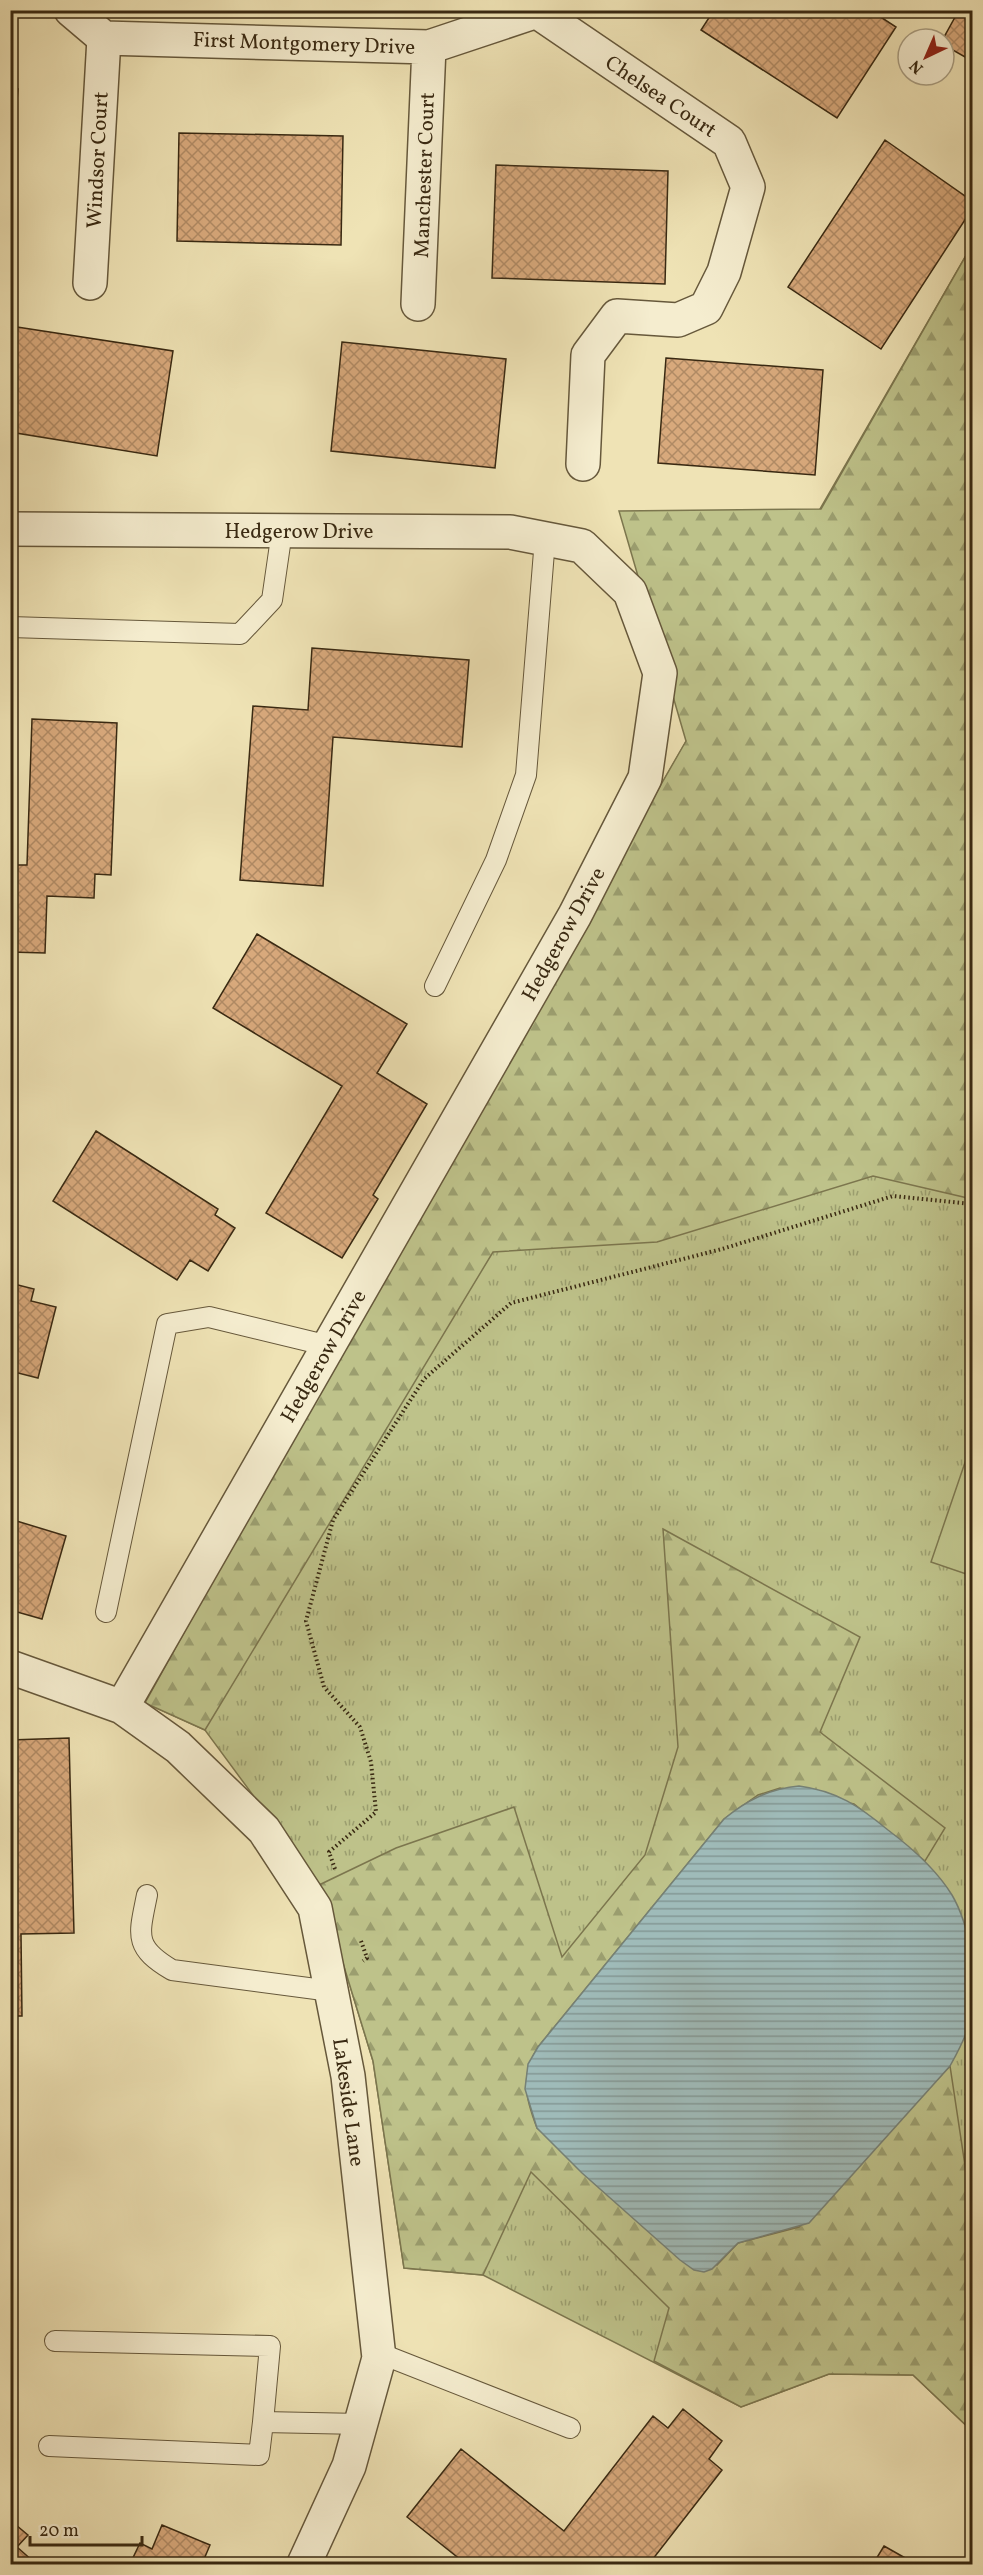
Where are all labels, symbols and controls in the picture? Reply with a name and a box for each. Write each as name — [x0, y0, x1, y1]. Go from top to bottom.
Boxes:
street label: First Montgomery Drive — [192, 26, 416, 63]
north arrow — [896, 27, 956, 87]
street label: Chelsea Court — [599, 49, 722, 145]
text: N — [905, 54, 929, 78]
street label: Windsor Court — [80, 91, 117, 229]
street label: Manchester Court — [408, 92, 443, 258]
street label: Hedgerow Drive — [224, 518, 374, 547]
street label: Hedgerow Drive — [515, 862, 613, 1007]
street label: Hedgerow Drive — [274, 1285, 374, 1429]
street label: Lakeside Lane — [324, 2036, 371, 2168]
scale bar — [30, 2509, 142, 2547]
text: 20 m — [39, 2519, 79, 2544]

